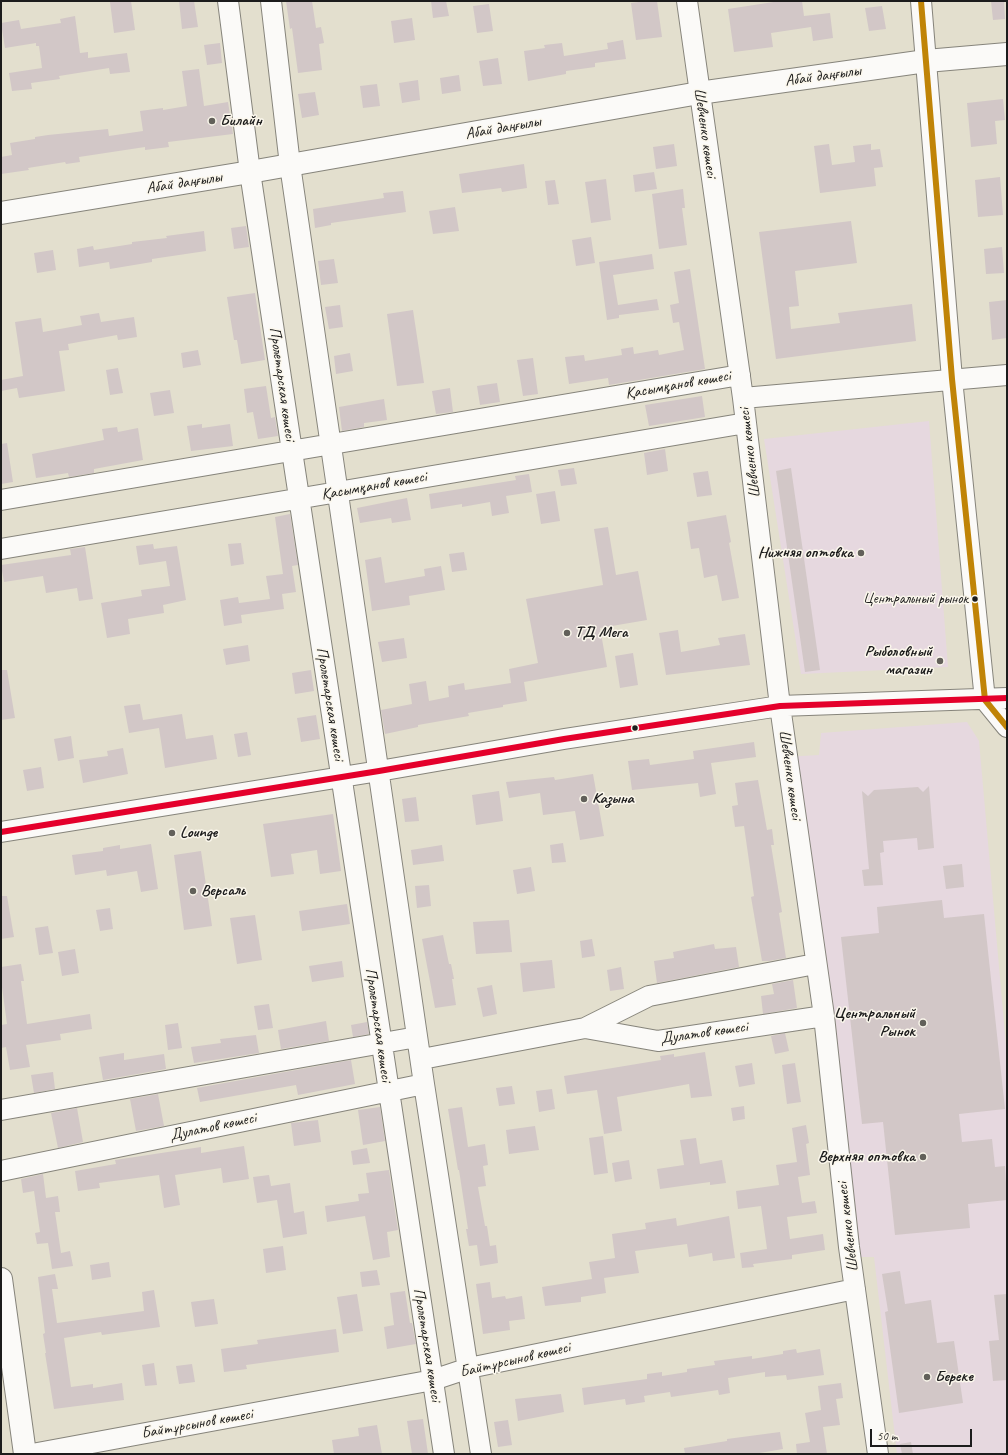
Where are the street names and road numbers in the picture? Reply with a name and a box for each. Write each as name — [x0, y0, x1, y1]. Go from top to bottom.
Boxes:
street label: Абай даңғылы — [784, 61, 862, 91]
street label: Шевченко көшесі — [689, 87, 721, 179]
street label: Абай даңғылы — [464, 112, 542, 144]
street label: Абай даңғылы — [145, 168, 223, 198]
street label: Пролетарская көшесі — [265, 326, 299, 442]
street label: Қасымқанов көшесі — [624, 366, 732, 404]
street label: Шевченко көшесі — [735, 407, 765, 499]
street label: Қасымқанов көшесі — [320, 467, 428, 505]
street label: Пролетарская көшесі — [312, 646, 348, 762]
street label: Шевченко көшесі — [774, 729, 806, 821]
street label: Пролетарская көшесі — [361, 967, 395, 1083]
street label: Дулатов көшесі — [659, 1017, 749, 1049]
street label: Дулатов көшесі — [168, 1108, 258, 1146]
street label: Шевченко көшесі — [833, 1181, 863, 1273]
street label: Пролетарская көшесі — [409, 1287, 445, 1403]
street label: Байтұрсынов көшесі — [458, 1338, 572, 1382]
street label: Байтұрсынов көшесі — [140, 1405, 254, 1443]

